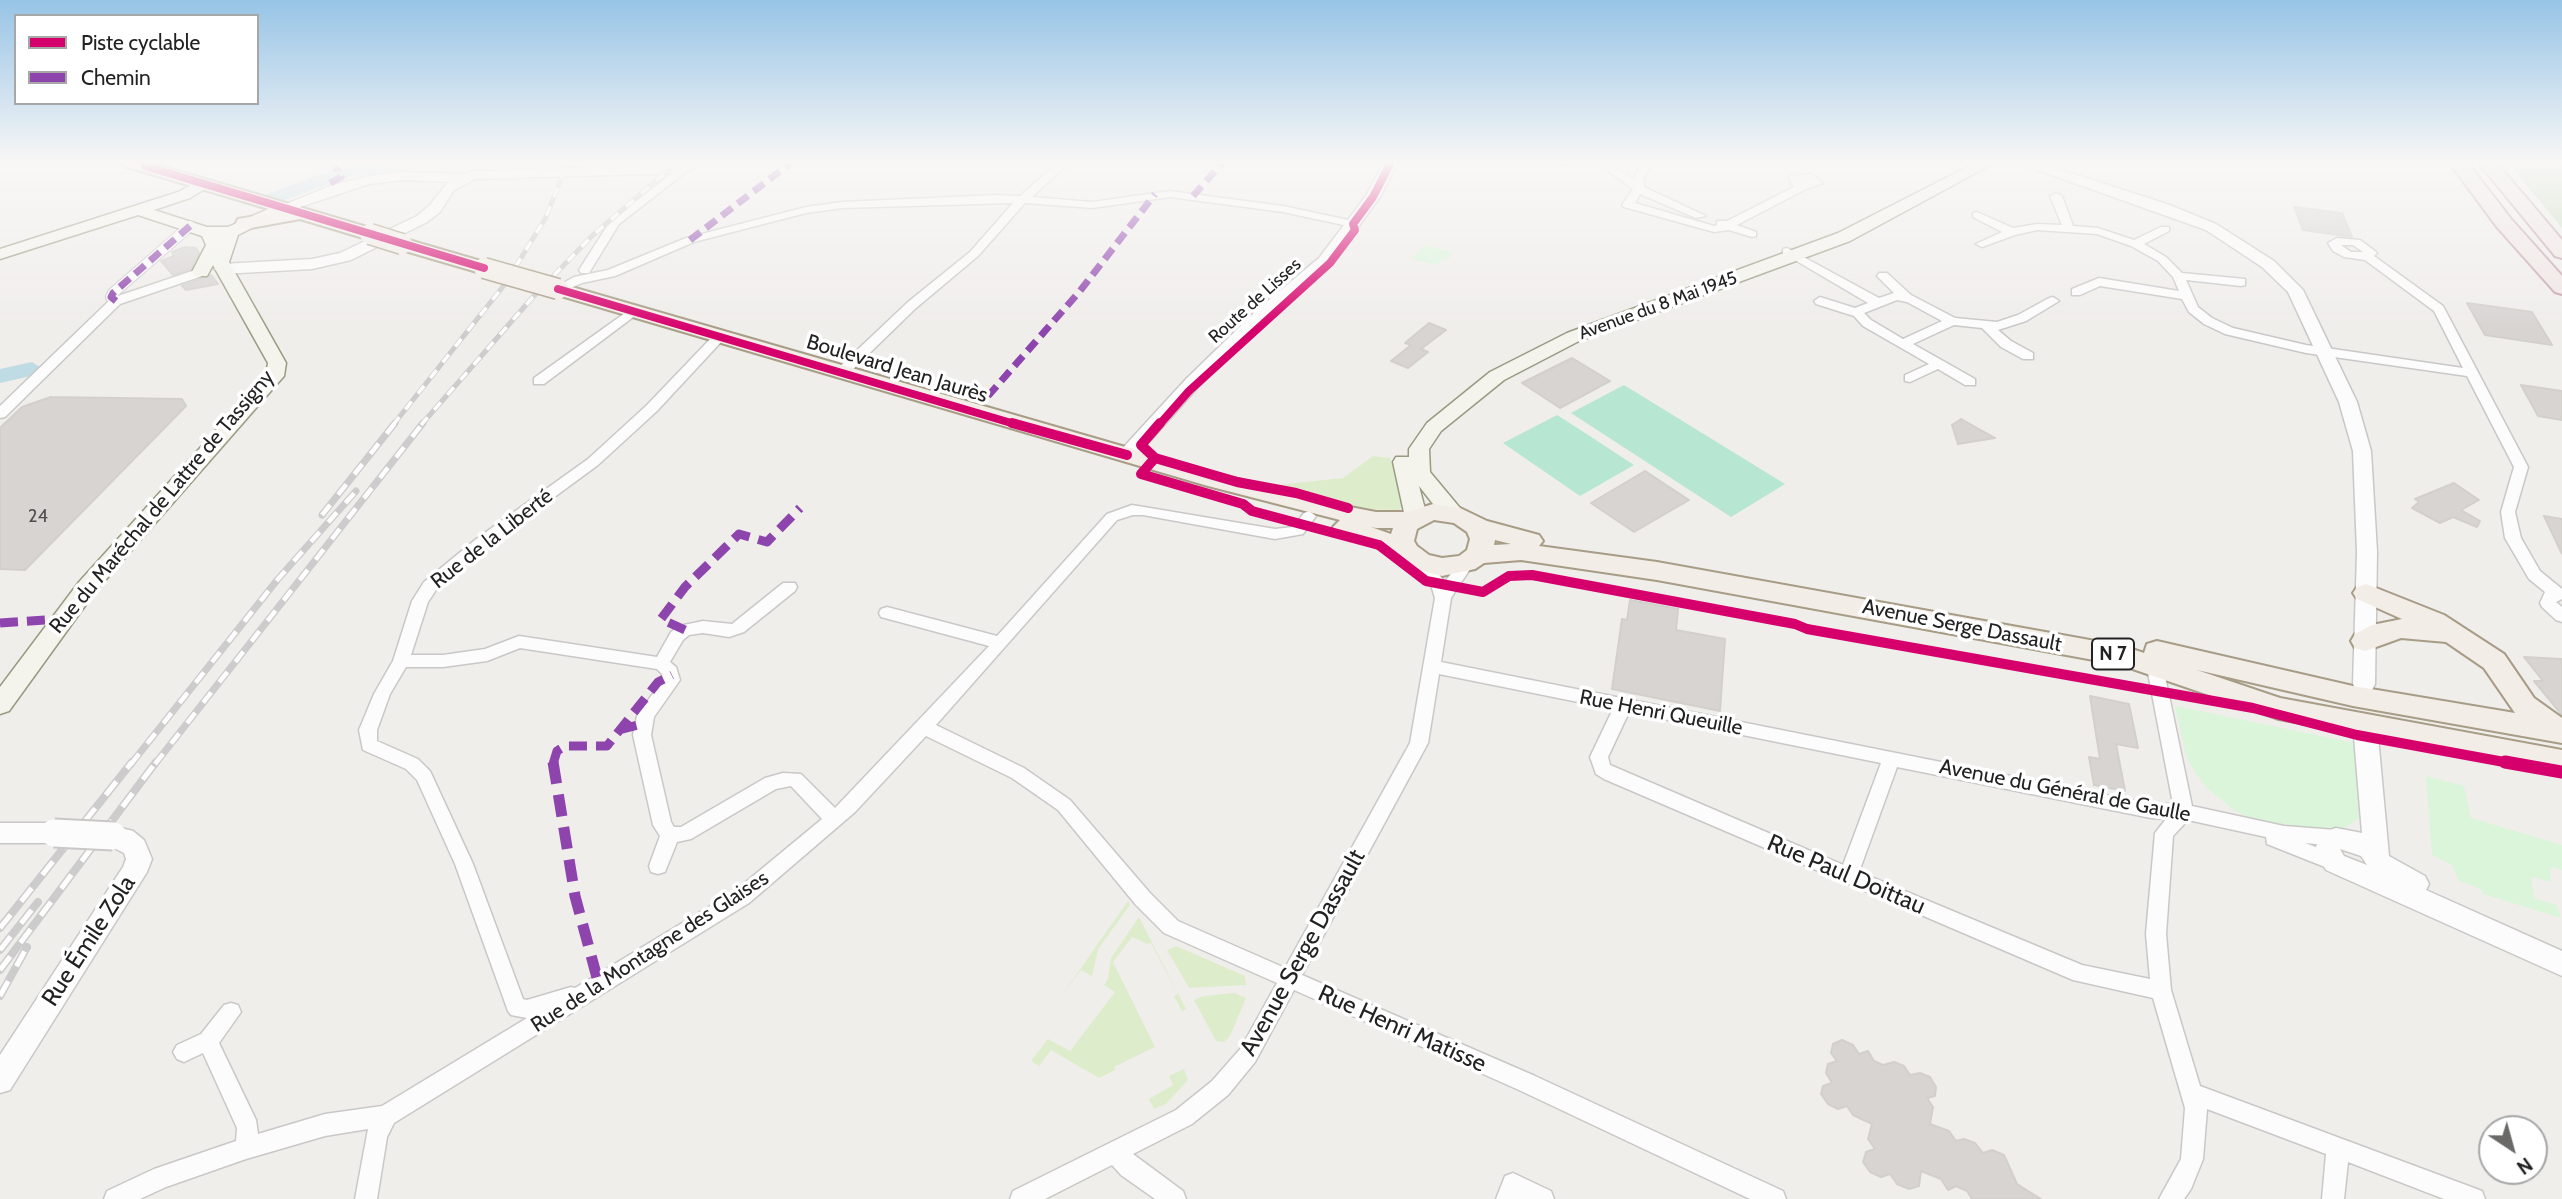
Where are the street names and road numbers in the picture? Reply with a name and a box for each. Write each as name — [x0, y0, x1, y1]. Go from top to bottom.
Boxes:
street label: Route de Lisses — [1204, 254, 1306, 348]
street label: Avenue du 8 Mai 1945 — [1576, 267, 1740, 345]
street label: Boulevard Jean Jaurès — [803, 329, 991, 409]
street label: Rue du Maréchal de Lattre de Tassigny — [44, 365, 280, 639]
street label: Rue de la Liberté — [426, 484, 558, 594]
street label: Avenue Serge Dassault — [1860, 594, 2064, 658]
road number: N 7 — [2092, 638, 2134, 670]
street label: Rue Henri Queuille — [1577, 685, 1745, 741]
street label: Avenue du Général de Gaulle — [1937, 754, 2193, 828]
street label: Rue Paul Doittau — [1763, 829, 1929, 921]
street label: Avenue Serge Dassault — [1234, 845, 1372, 1061]
street label: Rue de la Montagne des Glaises — [527, 866, 773, 1038]
street label: Rue Émile Zola — [36, 870, 142, 1012]
street label: Rue Henri Matisse — [1314, 979, 1490, 1079]

